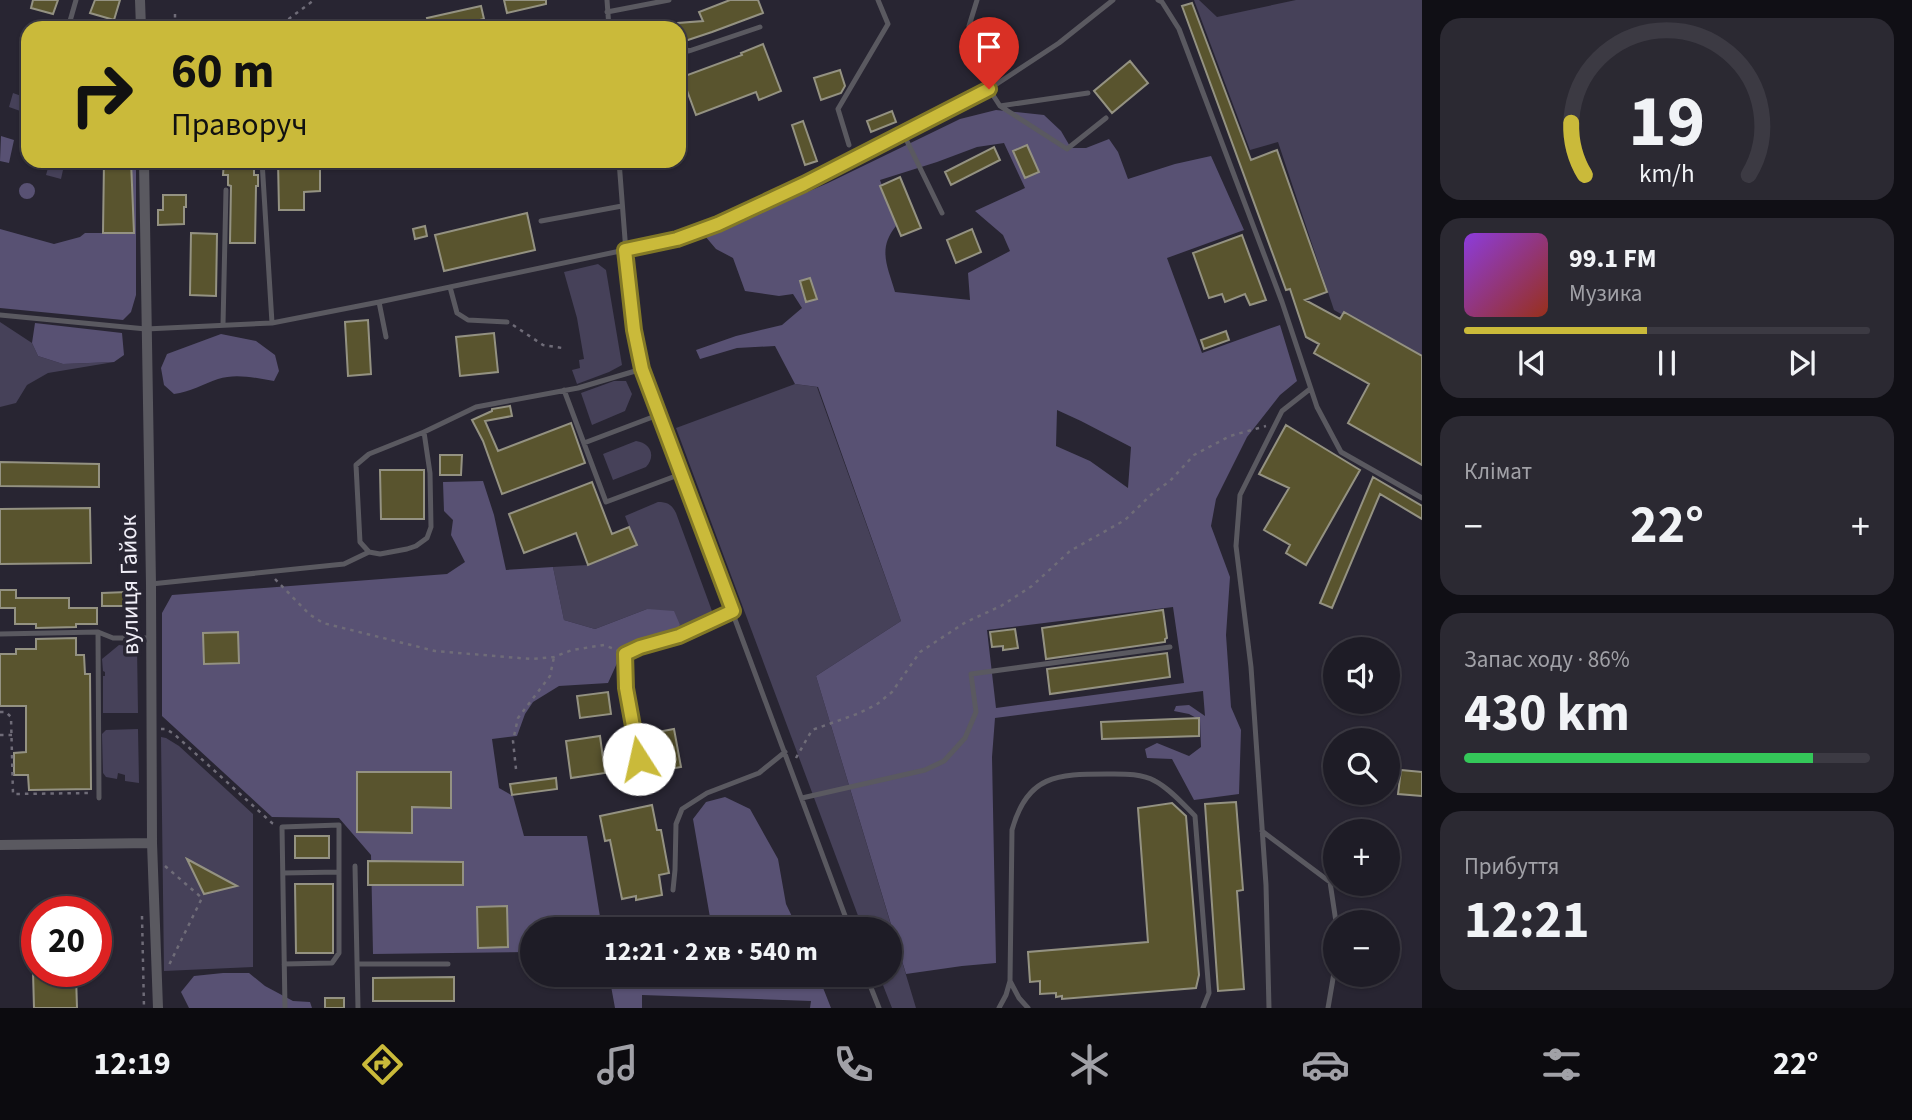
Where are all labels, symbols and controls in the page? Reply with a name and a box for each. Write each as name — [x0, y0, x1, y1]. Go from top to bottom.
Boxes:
pin — [959, 17, 1019, 89]
icon: arrive — [970, 28, 1008, 66]
text: 60 m — [171, 37, 275, 107]
icon: right — [56, 49, 147, 140]
text: 19 — [1629, 70, 1705, 174]
text: Праворуч — [171, 102, 308, 148]
text: km/h — [1639, 156, 1695, 192]
text: 99.1 FM — [1569, 240, 1657, 277]
text: Музика — [1569, 277, 1642, 310]
icon: previous — [1513, 344, 1551, 382]
icon: pause — [1648, 344, 1686, 382]
icon: next — [1783, 344, 1821, 382]
text: Клімат — [1464, 455, 1532, 488]
text: 22° — [1630, 489, 1704, 563]
text: − — [1464, 500, 1483, 554]
text: + — [1851, 500, 1870, 554]
street label: вулиця Гайок — [111, 514, 148, 655]
map controls — [1323, 637, 1400, 987]
button: sound — [1323, 637, 1400, 714]
text: Запас ходу · 86% — [1464, 643, 1630, 676]
text: 430 km — [1464, 677, 1630, 751]
position arrow — [602, 722, 676, 796]
button: search — [1323, 728, 1400, 805]
button: + — [1323, 819, 1400, 896]
text: Прибуття — [1464, 850, 1559, 883]
text: 12:21 — [1464, 884, 1589, 958]
speed limit sign: 20 — [21, 896, 112, 987]
button: − — [1323, 910, 1400, 987]
text: 12:21 · 2 хв · 540 m — [604, 933, 818, 970]
icon: directions — [358, 1040, 407, 1089]
icon: music — [593, 1040, 642, 1089]
icon: phone — [829, 1040, 878, 1089]
icon: climate — [1065, 1040, 1114, 1089]
icon: car — [1301, 1040, 1350, 1089]
icon: filters — [1537, 1040, 1586, 1089]
text: 12:19 — [93, 1041, 171, 1087]
text: 22° — [1773, 1041, 1818, 1087]

